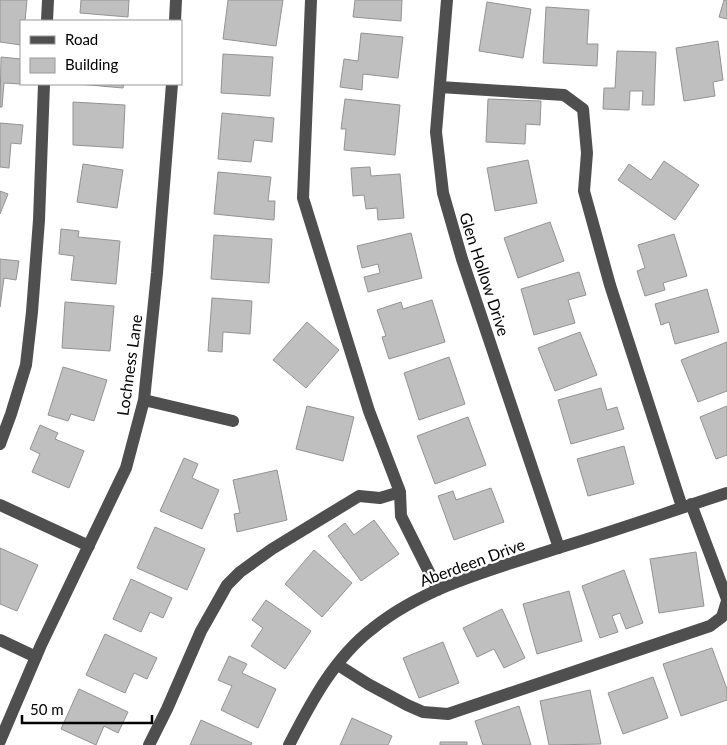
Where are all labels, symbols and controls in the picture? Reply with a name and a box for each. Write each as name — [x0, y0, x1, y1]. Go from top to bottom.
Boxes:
legend — [20, 20, 182, 85]
text: Road — [65, 30, 98, 48]
text: Building — [65, 55, 118, 73]
street label: Glen Hollow Drive — [456, 210, 514, 338]
street label: Lochness Lane — [112, 313, 146, 417]
street label: Aberdeen Drive — [417, 534, 527, 590]
scale bar — [22, 692, 152, 724]
text: 50 m — [30, 700, 64, 718]

